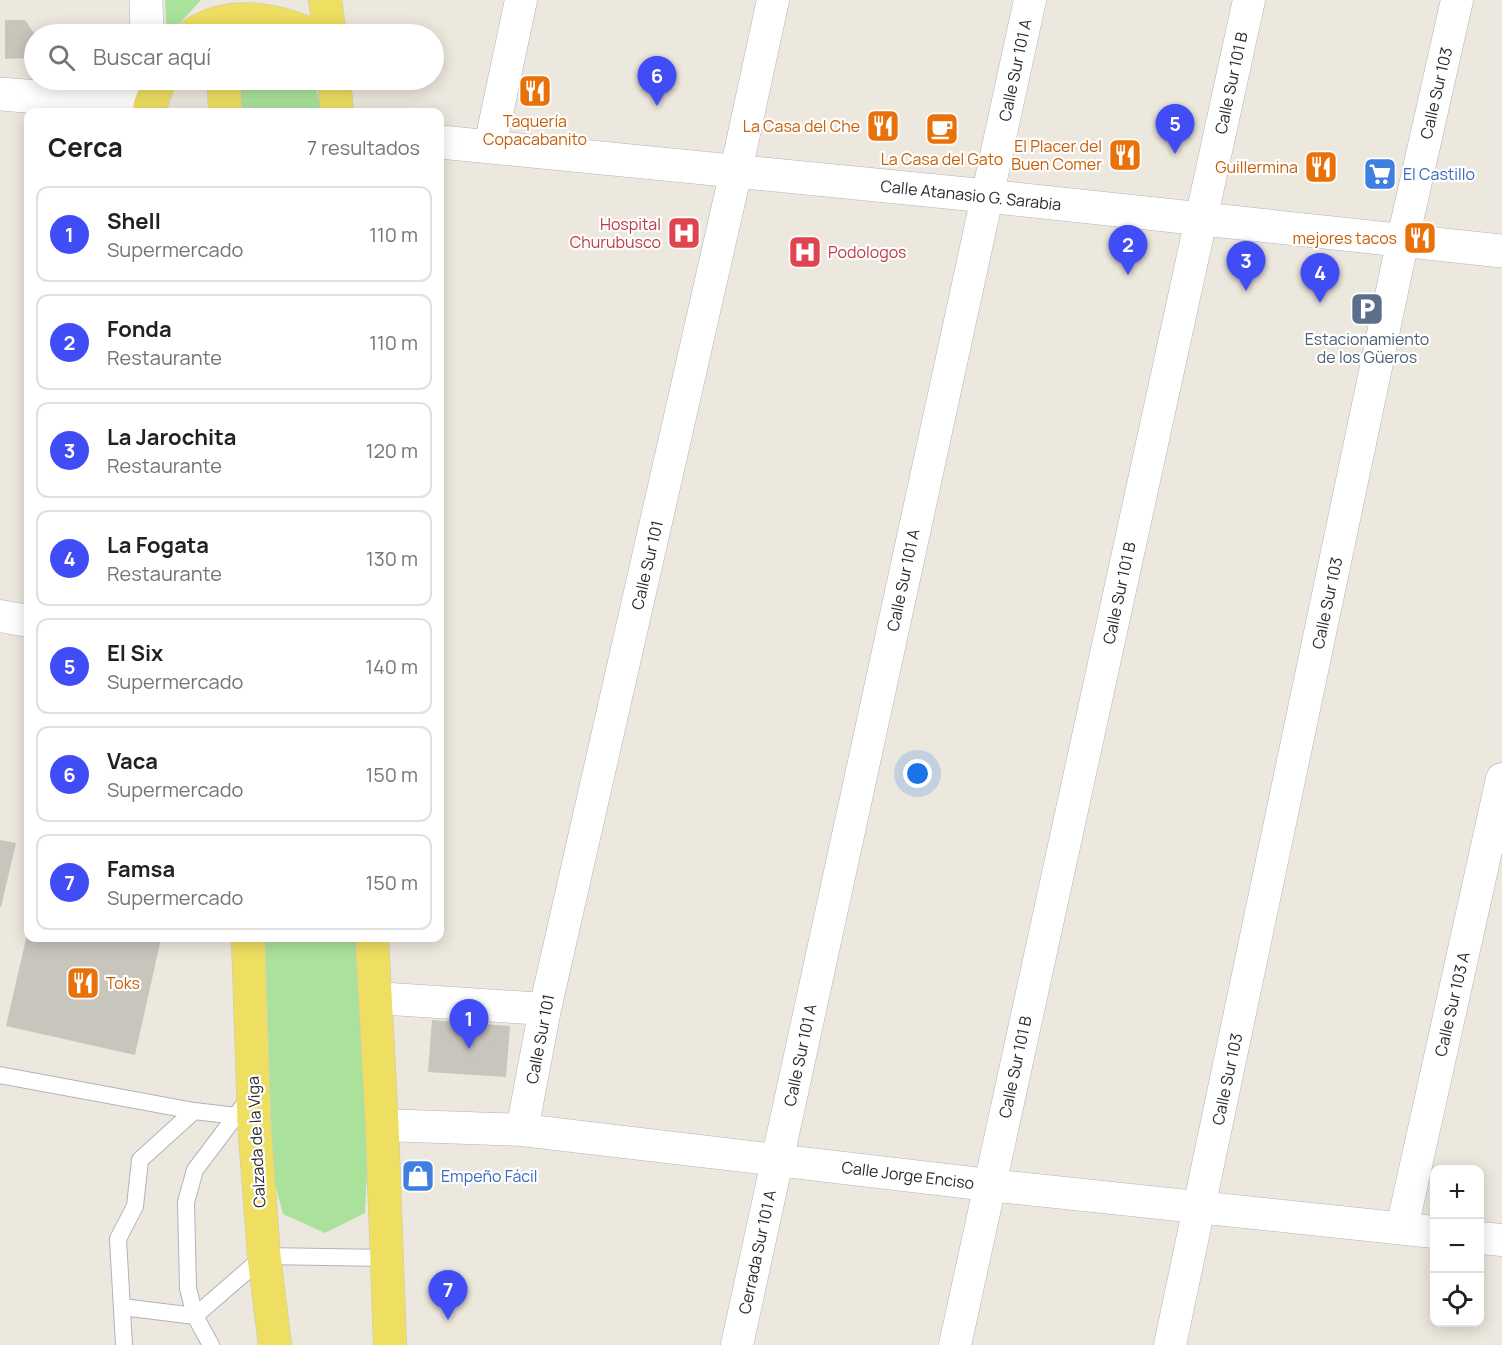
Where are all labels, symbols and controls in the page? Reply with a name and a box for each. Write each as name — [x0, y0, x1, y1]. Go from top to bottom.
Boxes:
street label: Calle Sur 101 A — [993, 17, 1037, 123]
search box — [24, 24, 444, 90]
street label: Calle Sur 101 B — [1209, 30, 1253, 136]
icon: search — [45, 41, 78, 74]
text: Buscar aquí — [93, 42, 211, 72]
street label: Calle Sur 103 — [1415, 45, 1457, 141]
pin: 6 — [638, 57, 676, 106]
restaurant icon: Taquería Copacabanito — [517, 73, 553, 109]
pin: 5 — [1156, 104, 1194, 154]
restaurant icon: La Casa del Che — [865, 108, 901, 144]
place label: Taquería Copacabanito — [483, 110, 587, 150]
cafe icon: La Casa del Gato — [924, 111, 960, 147]
place label: La Casa del Che — [743, 115, 860, 137]
text: Cerca — [48, 129, 123, 165]
text: 7 resultados — [307, 134, 420, 161]
place label: El Placer del Buen Comer — [1011, 135, 1102, 175]
restaurant icon: El Placer del Buen Comer — [1107, 137, 1143, 173]
place label: La Casa del Gato — [881, 148, 1003, 170]
restaurant icon: Guillermina — [1303, 149, 1339, 185]
place label: Guillermina — [1215, 156, 1298, 178]
supermarket icon: El Castillo — [1362, 156, 1398, 192]
place label: El Castillo — [1403, 163, 1475, 185]
street label: Calle Atanasio G. Sarabia — [880, 175, 1062, 215]
text: Shell — [107, 206, 161, 236]
place label: Hospital Churubusco — [570, 213, 661, 253]
hospital icon: Hospital Churubusco — [666, 215, 702, 251]
restaurant icon: mejores tacos — [1402, 220, 1438, 256]
text: 1 — [65, 221, 74, 248]
text: 110 m — [369, 221, 418, 248]
pin: 2 — [1108, 226, 1148, 275]
place label: mejores tacos — [1292, 227, 1397, 249]
hospital icon: Podologos — [787, 234, 823, 270]
text: Supermercado — [107, 236, 243, 263]
place label: Podologos — [828, 241, 906, 263]
pin: 3 — [1226, 242, 1266, 291]
pin: 4 — [1300, 254, 1340, 303]
parking icon: Estacionamiento de los Güeros — [1349, 291, 1385, 327]
text: Fonda — [107, 314, 172, 344]
place label: Estacionamiento de los Güeros — [1305, 328, 1429, 368]
text: 2 — [64, 329, 75, 356]
text: 110 m — [369, 329, 418, 356]
text: Restaurante — [107, 344, 222, 371]
text: La Jarochita — [107, 422, 236, 452]
text: 3 — [64, 437, 75, 464]
text: 120 m — [366, 437, 418, 464]
text: Restaurante — [107, 452, 222, 479]
street label: Calle Sur 101 — [626, 518, 668, 612]
street label: Calle Sur 101 A — [881, 527, 925, 633]
text: La Fogata — [107, 530, 209, 560]
street label: Calle Sur 101 B — [1097, 540, 1141, 646]
text: 4 — [63, 545, 76, 572]
text: 130 m — [366, 545, 418, 572]
street label: Calle Sur 103 — [1307, 555, 1347, 651]
text: Restaurante — [107, 560, 222, 587]
text: El Six — [107, 638, 163, 668]
text: 5 — [64, 653, 75, 680]
text: 140 m — [365, 653, 418, 680]
text: Supermercado — [107, 668, 243, 695]
text: Vaca — [107, 746, 158, 776]
your location — [903, 759, 932, 788]
text: 6 — [63, 761, 76, 788]
text: 150 m — [365, 761, 418, 788]
text: Supermercado — [107, 776, 243, 803]
text: Famsa — [107, 854, 175, 884]
text: 7 — [64, 869, 75, 896]
text: 150 m — [365, 869, 418, 896]
text: Supermercado — [107, 884, 243, 911]
street label: Calle Sur 103 A — [1429, 949, 1475, 1059]
restaurant icon: Toks — [65, 965, 101, 1001]
place label: Toks — [106, 972, 140, 994]
street label: Calle Sur 101 — [521, 992, 559, 1086]
pin: 1 — [450, 1000, 488, 1049]
street label: Calle Sur 101 A — [778, 1002, 822, 1108]
street label: Calle Sur 101 B — [993, 1014, 1037, 1120]
street label: Calle Sur 103 — [1207, 1031, 1247, 1127]
street label: Calzada de la Viga — [242, 1076, 270, 1208]
street label: Calle Jorge Enciso — [840, 1156, 976, 1194]
shop icon: Empeño Fácil — [400, 1158, 436, 1194]
place label: Empeño Fácil — [441, 1165, 537, 1187]
map controls — [1430, 1165, 1484, 1327]
button: + — [1430, 1165, 1484, 1219]
street label: Cerrada Sur 101 A — [733, 1188, 781, 1316]
button: − — [1430, 1219, 1484, 1273]
pin: 7 — [428, 1270, 468, 1320]
button: locate — [1430, 1273, 1484, 1327]

